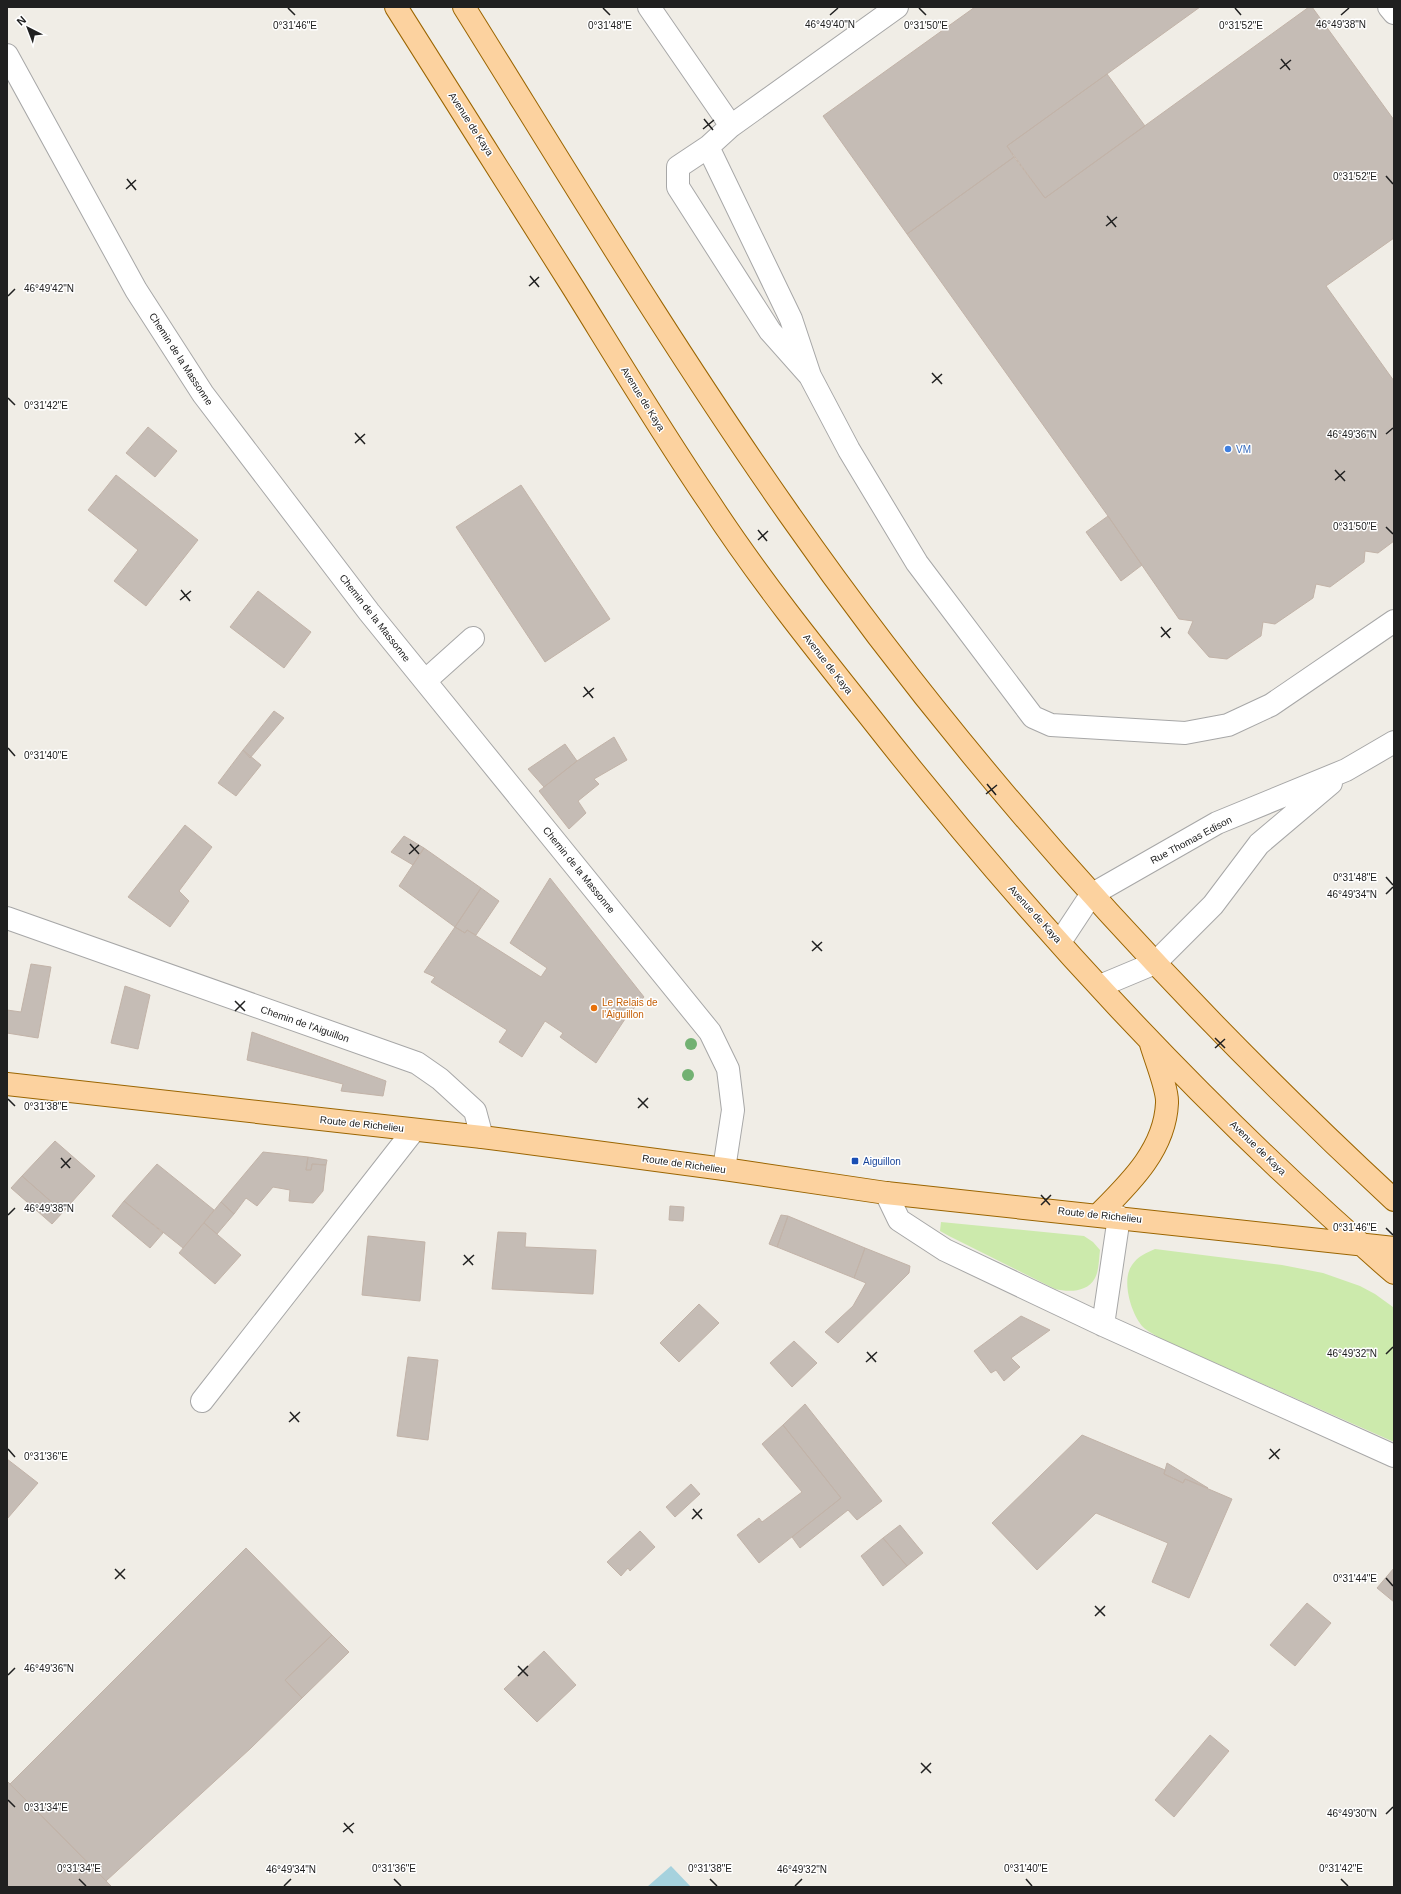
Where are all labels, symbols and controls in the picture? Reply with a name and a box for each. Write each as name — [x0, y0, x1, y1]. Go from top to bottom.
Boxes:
north arrow — [8, 8, 48, 48]
text: N — [14, 13, 28, 28]
text: 46°49'40"N — [805, 19, 855, 30]
text: 46°49'38"N — [1316, 19, 1366, 30]
text: 0°31'46"E — [273, 20, 317, 31]
text: 0°31'48"E — [588, 20, 632, 31]
text: 0°31'50"E — [904, 20, 948, 31]
text: 0°31'52"E — [1219, 20, 1263, 31]
street label: Avenue de Kaya — [446, 90, 496, 158]
text: 0°31'52"E — [1333, 171, 1377, 182]
text: 46°49'42"N — [24, 283, 74, 294]
street label: Chemin de la Massonne — [147, 311, 215, 408]
street label: Avenue de Kaya — [619, 365, 667, 433]
text: 0°31'42"E — [24, 400, 68, 411]
text: 46°49'36"N — [1327, 429, 1377, 440]
marker: VM — [1223, 444, 1233, 454]
place label: VM — [1236, 444, 1251, 455]
text: 0°31'50"E — [1333, 521, 1377, 532]
street label: Chemin de la Massonne — [337, 572, 413, 664]
street label: Avenue de Kaya — [801, 632, 855, 697]
text: 0°31'40"E — [24, 750, 68, 761]
street label: Rue Thomas Edison — [1148, 814, 1234, 866]
street label: Chemin de la Massonne — [541, 825, 617, 916]
text: 0°31'48"E — [1333, 872, 1377, 883]
street label: Avenue de Kaya — [1006, 883, 1064, 945]
text: 46°49'34"N — [1327, 889, 1377, 900]
place label: Le Relais de l'Aiguillon — [602, 997, 658, 1020]
marker: Le Relais de l'Aiguillon — [589, 1003, 599, 1013]
street label: Chemin de l'Aiguillon — [259, 1004, 351, 1044]
text: 0°31'38"E — [24, 1101, 68, 1112]
street label: Route de Richelieu — [319, 1114, 405, 1134]
street label: Avenue de Kaya — [1228, 1119, 1288, 1178]
street label: Route de Richelieu — [641, 1153, 727, 1175]
marker: Aiguillon — [850, 1156, 860, 1166]
place label: Aiguillon — [863, 1156, 901, 1167]
text: 46°49'38"N — [24, 1203, 74, 1214]
street label: Route de Richelieu — [1057, 1205, 1143, 1225]
text: 0°31'46"E — [1333, 1222, 1377, 1233]
text: 46°49'32"N — [1327, 1348, 1377, 1359]
text: 0°31'36"E — [24, 1451, 68, 1462]
text: 0°31'44"E — [1333, 1573, 1377, 1584]
text: 46°49'36"N — [24, 1663, 74, 1674]
text: 0°31'34"E — [24, 1802, 68, 1813]
text: 46°49'30"N — [1327, 1808, 1377, 1819]
text: 0°31'34"E — [57, 1863, 101, 1874]
text: 0°31'36"E — [372, 1863, 416, 1874]
text: 0°31'38"E — [688, 1863, 732, 1874]
text: 0°31'40"E — [1004, 1863, 1048, 1874]
text: 0°31'42"E — [1319, 1863, 1363, 1874]
text: 46°49'34"N — [266, 1864, 316, 1875]
text: 46°49'32"N — [777, 1864, 827, 1875]

